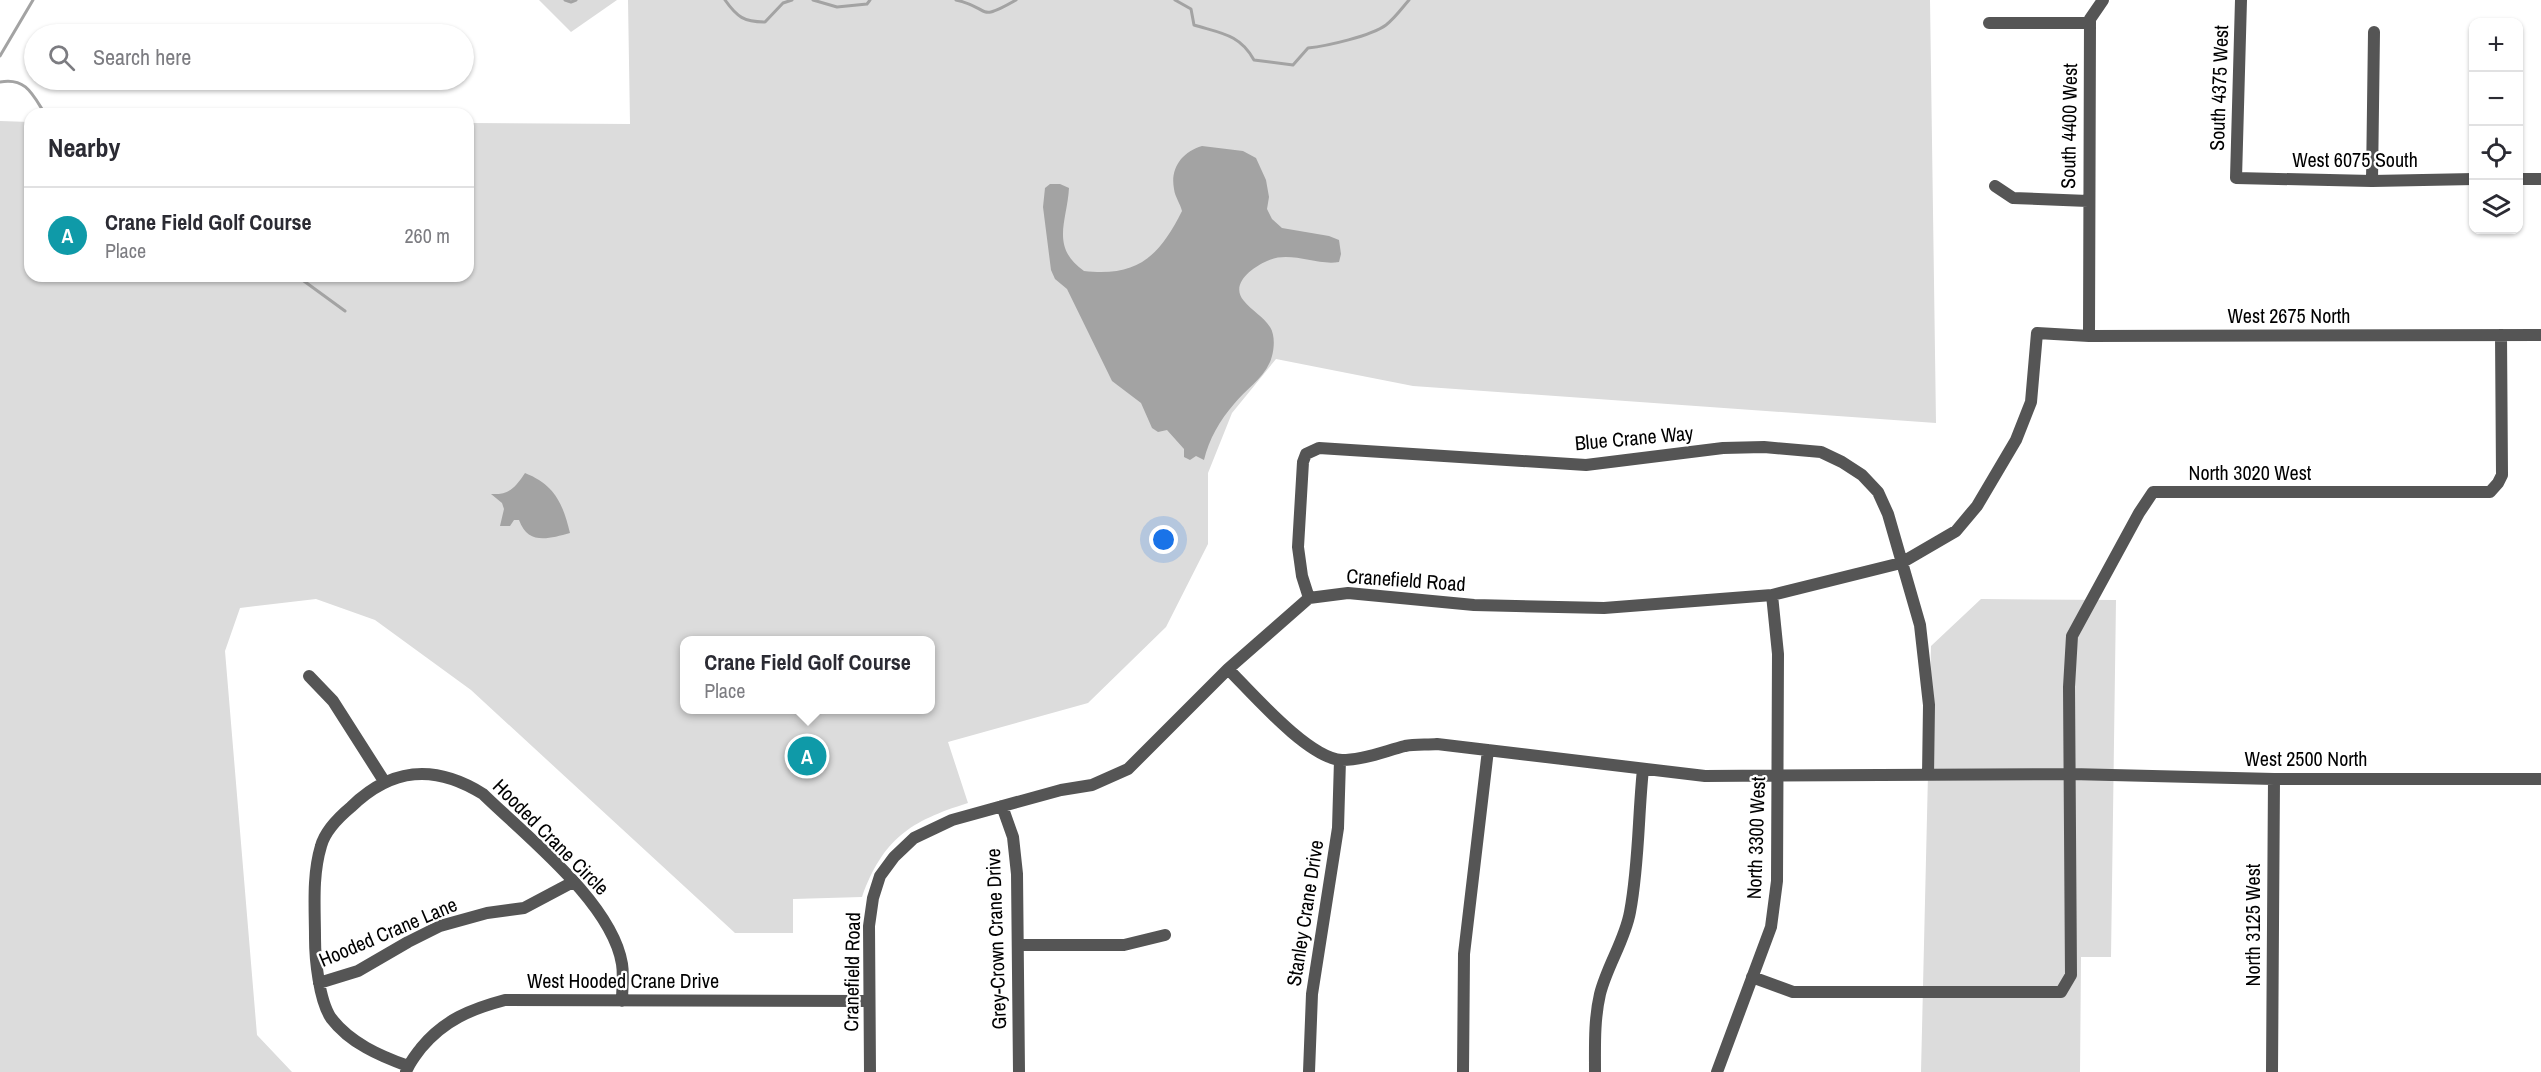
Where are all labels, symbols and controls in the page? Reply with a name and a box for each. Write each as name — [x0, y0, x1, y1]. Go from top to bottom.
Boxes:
map controls — [2469, 18, 2523, 234]
button: + — [2469, 18, 2523, 72]
search box — [24, 24, 474, 90]
street label: South 4375 West — [2203, 24, 2234, 151]
icon: search — [45, 41, 78, 74]
text: Search here — [93, 42, 191, 72]
street label: South 4400 West — [2054, 63, 2083, 189]
button: − — [2469, 72, 2523, 126]
button: locate — [2469, 126, 2523, 180]
text: Nearby — [48, 130, 120, 165]
street label: West 6075 South — [2292, 146, 2418, 173]
button: layers — [2469, 180, 2523, 234]
text: Crane Field Golf Course — [105, 207, 312, 237]
text: A — [62, 222, 73, 249]
text: 260 m — [404, 222, 450, 249]
text: Place — [105, 237, 146, 264]
street label: West 2675 North — [2228, 302, 2350, 329]
street label: Blue Crane Way — [1574, 419, 1695, 456]
street label: North 3020 West — [2189, 459, 2312, 486]
your location — [1149, 525, 1178, 554]
street label: Cranefield Road — [1346, 562, 1467, 597]
popup — [680, 636, 935, 714]
text: Crane Field Golf Course — [704, 647, 911, 677]
text: Place — [704, 677, 745, 704]
pin: A — [788, 734, 826, 778]
street label: West 2500 North — [2245, 745, 2367, 772]
street label: Hooded Crane Circle — [487, 773, 615, 901]
street label: North 3300 West — [1740, 776, 1771, 900]
street label: Stanley Crane Drive — [1280, 838, 1329, 988]
street label: Grey-Crown Crane Drive — [979, 848, 1012, 1030]
street label: North 3125 West — [2239, 863, 2266, 986]
street label: Hooded Crane Lane — [315, 890, 461, 973]
street label: Cranefield Road — [837, 912, 866, 1032]
street label: West Hooded Crane Drive — [527, 967, 719, 994]

